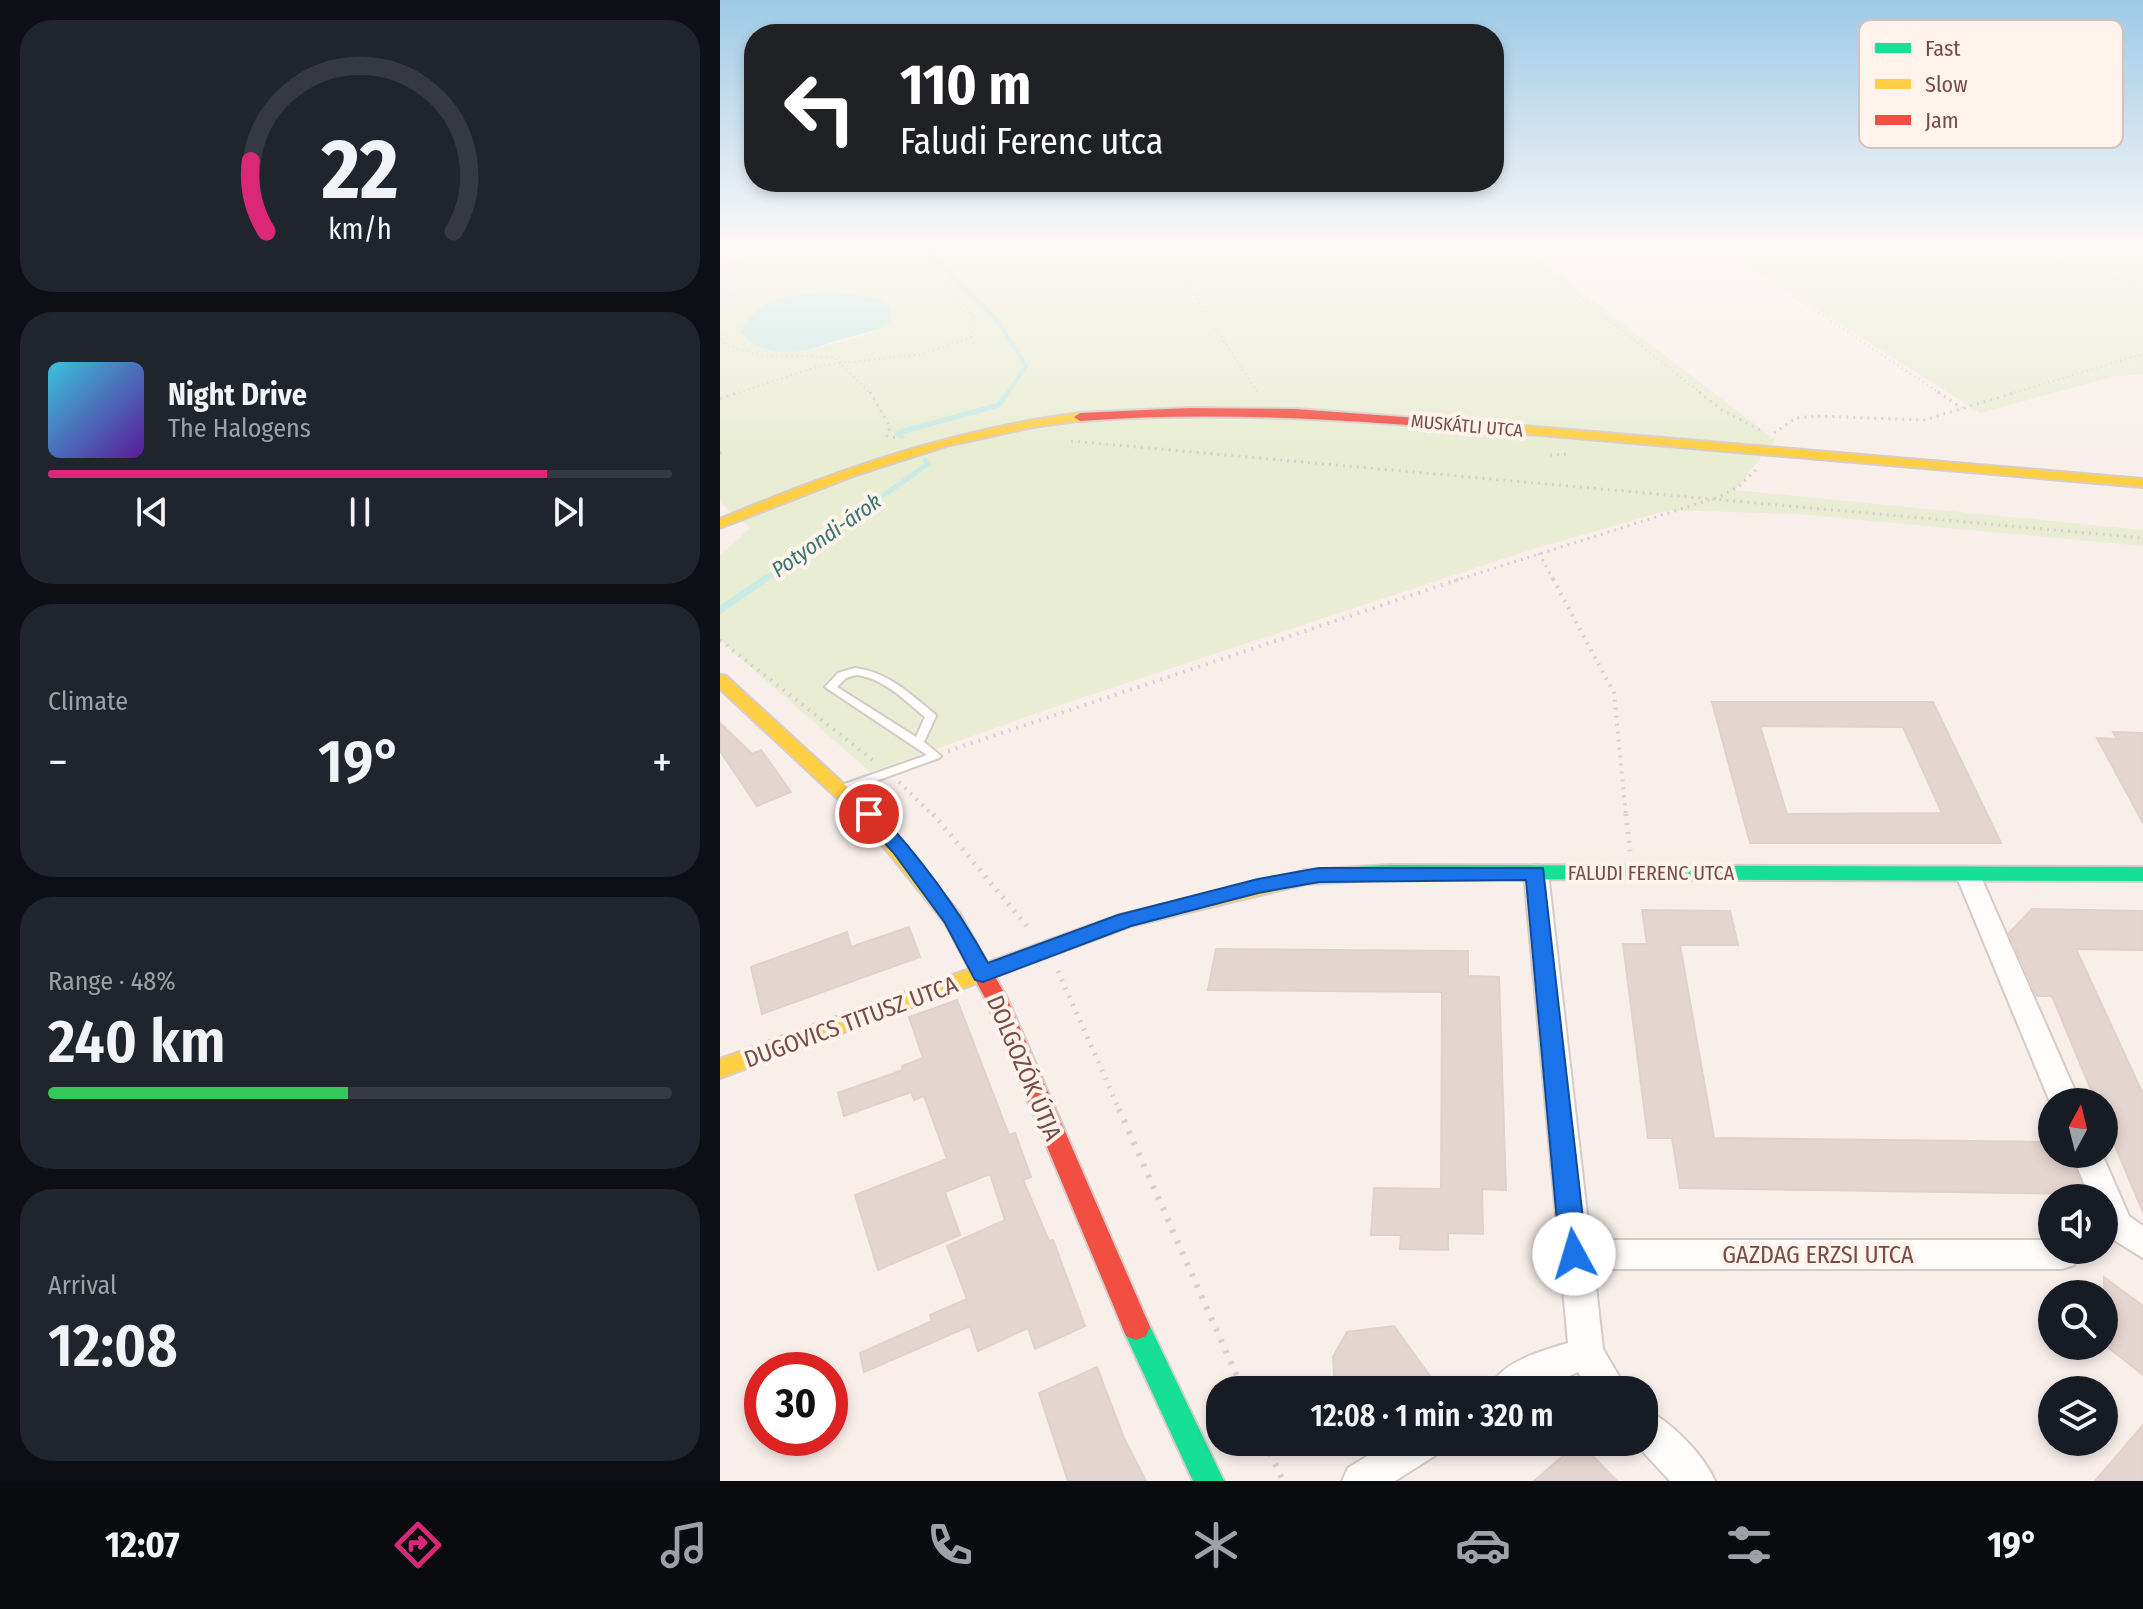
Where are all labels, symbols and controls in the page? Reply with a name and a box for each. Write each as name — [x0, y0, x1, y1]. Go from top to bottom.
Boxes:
legend — [1859, 20, 2123, 148]
text: Fast — [1925, 35, 1961, 62]
text: 110 m — [900, 52, 1031, 119]
icon: left — [768, 56, 872, 160]
text: Slow — [1925, 71, 1968, 98]
text: Jam — [1925, 107, 1959, 134]
text: 22 — [320, 120, 399, 220]
text: Faludi Ferenc utca — [900, 120, 1163, 164]
text: km/h — [328, 212, 392, 247]
text: Night Drive — [168, 377, 307, 413]
street label: MUSKÁTLI UTCA — [1410, 409, 1525, 442]
text: The Halogens — [168, 413, 311, 444]
water label: Potyondi-árok — [766, 488, 887, 583]
icon: previous — [130, 490, 174, 534]
icon: pause — [338, 490, 382, 534]
icon: next — [546, 490, 590, 534]
text: Climate — [48, 686, 128, 717]
text: 19° — [318, 726, 402, 798]
text: − — [48, 736, 68, 789]
text: + — [652, 736, 672, 789]
pin — [835, 780, 903, 848]
icon: arrive — [847, 792, 891, 836]
street label: FALUDI FERENC UTCA — [1568, 861, 1735, 885]
text: Range · 48% — [48, 966, 176, 997]
street label: DUGOVICS TITUSZ UTCA — [740, 970, 962, 1074]
street label: DOLGOZÓK ÚTJA — [981, 991, 1068, 1145]
text: 240 km — [48, 1006, 226, 1078]
north arrow — [2038, 1088, 2118, 1168]
map controls — [2038, 1088, 2118, 1456]
button: sound — [2038, 1184, 2118, 1264]
position arrow — [1532, 1212, 1616, 1296]
street label: GAZDAG ERZSI UTCA — [1722, 1241, 1914, 1269]
text: Arrival — [48, 1270, 117, 1301]
button: search — [2038, 1280, 2118, 1360]
text: 12:08 — [48, 1310, 178, 1382]
speed limit sign: 30 — [744, 1352, 848, 1456]
button: layers — [2038, 1376, 2118, 1456]
text: 12:08 · 1 min · 320 m — [1311, 1398, 1553, 1434]
icon: directions — [390, 1517, 446, 1573]
icon: music — [656, 1517, 712, 1573]
icon: phone — [922, 1517, 978, 1573]
icon: climate — [1188, 1517, 1244, 1573]
icon: car — [1455, 1517, 1511, 1573]
icon: filters — [1721, 1517, 1777, 1573]
text: 12:07 — [105, 1523, 180, 1567]
text: 19° — [1987, 1523, 2038, 1567]

